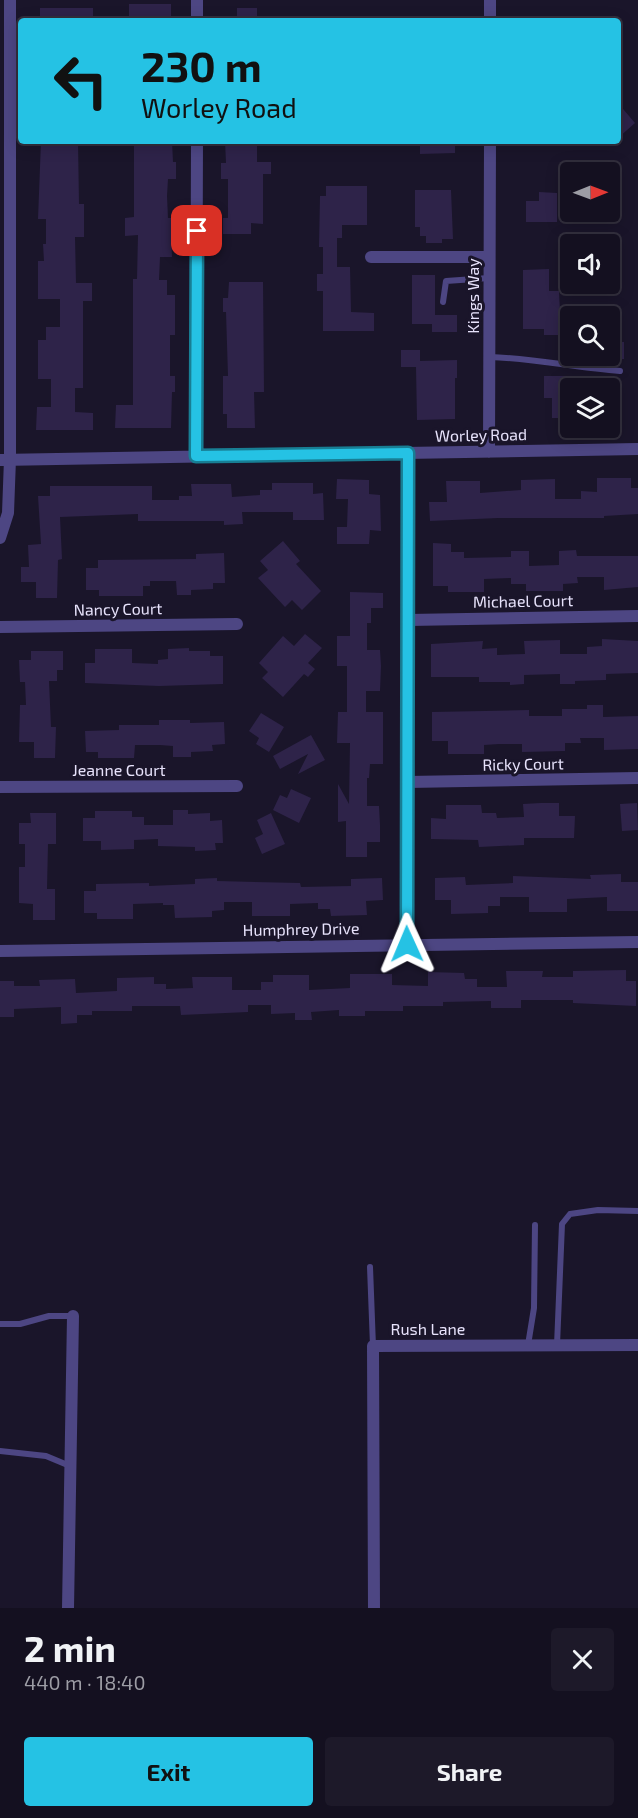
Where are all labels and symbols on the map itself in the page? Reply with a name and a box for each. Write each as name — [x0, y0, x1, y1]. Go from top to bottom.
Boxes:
north arrow — [560, 162, 620, 222]
pin — [171, 205, 222, 256]
street label: Kings Way — [463, 258, 482, 334]
street label: Worley Road — [435, 424, 527, 445]
street label: Michael Court — [473, 590, 573, 611]
street label: Nancy Court — [73, 598, 163, 619]
street label: Ricky Court — [482, 753, 564, 774]
street label: Jeanne Court — [72, 760, 166, 779]
position arrow — [375, 912, 439, 976]
street label: Humphrey Drive — [242, 918, 360, 939]
street label: Rush Lane — [391, 1319, 465, 1338]

